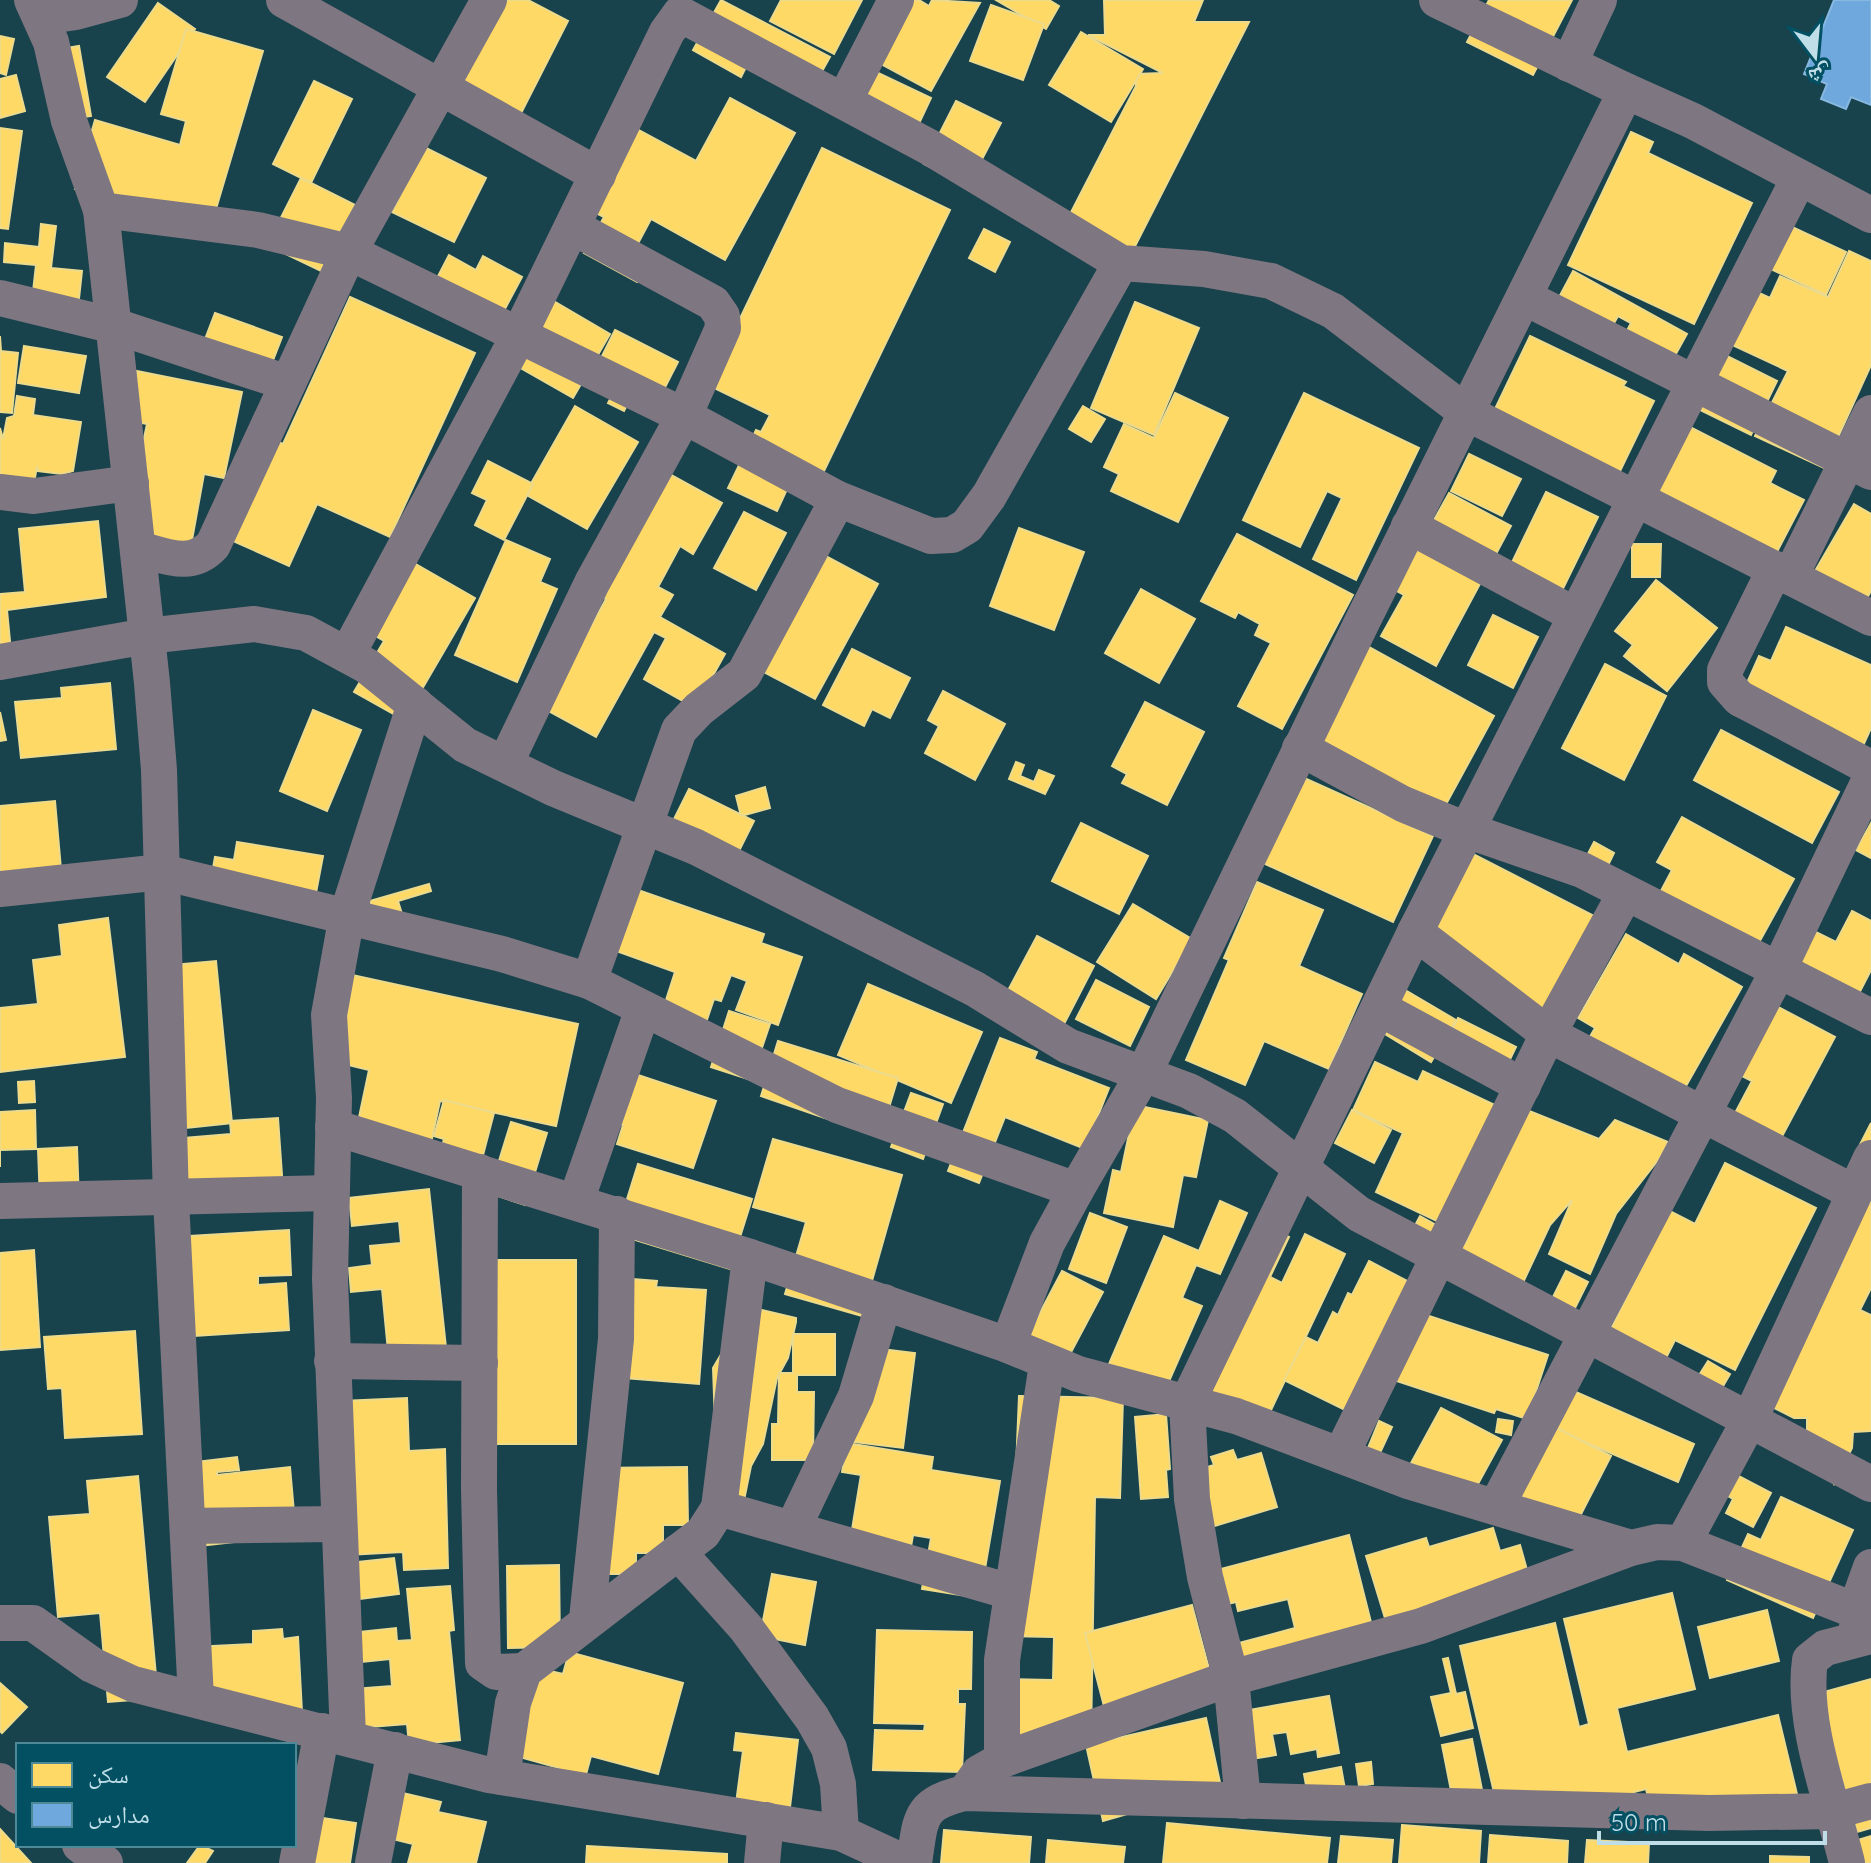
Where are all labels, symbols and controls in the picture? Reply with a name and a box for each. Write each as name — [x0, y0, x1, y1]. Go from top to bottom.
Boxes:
north arrow — [1775, 16, 1855, 96]
text: ش — [1805, 59, 1836, 92]
legend — [16, 1743, 296, 1847]
text: سكن — [88, 1759, 129, 1789]
scale bar — [1599, 1795, 1825, 1845]
text: مدارس — [88, 1799, 150, 1829]
text: 50 m — [1611, 1807, 1667, 1837]

